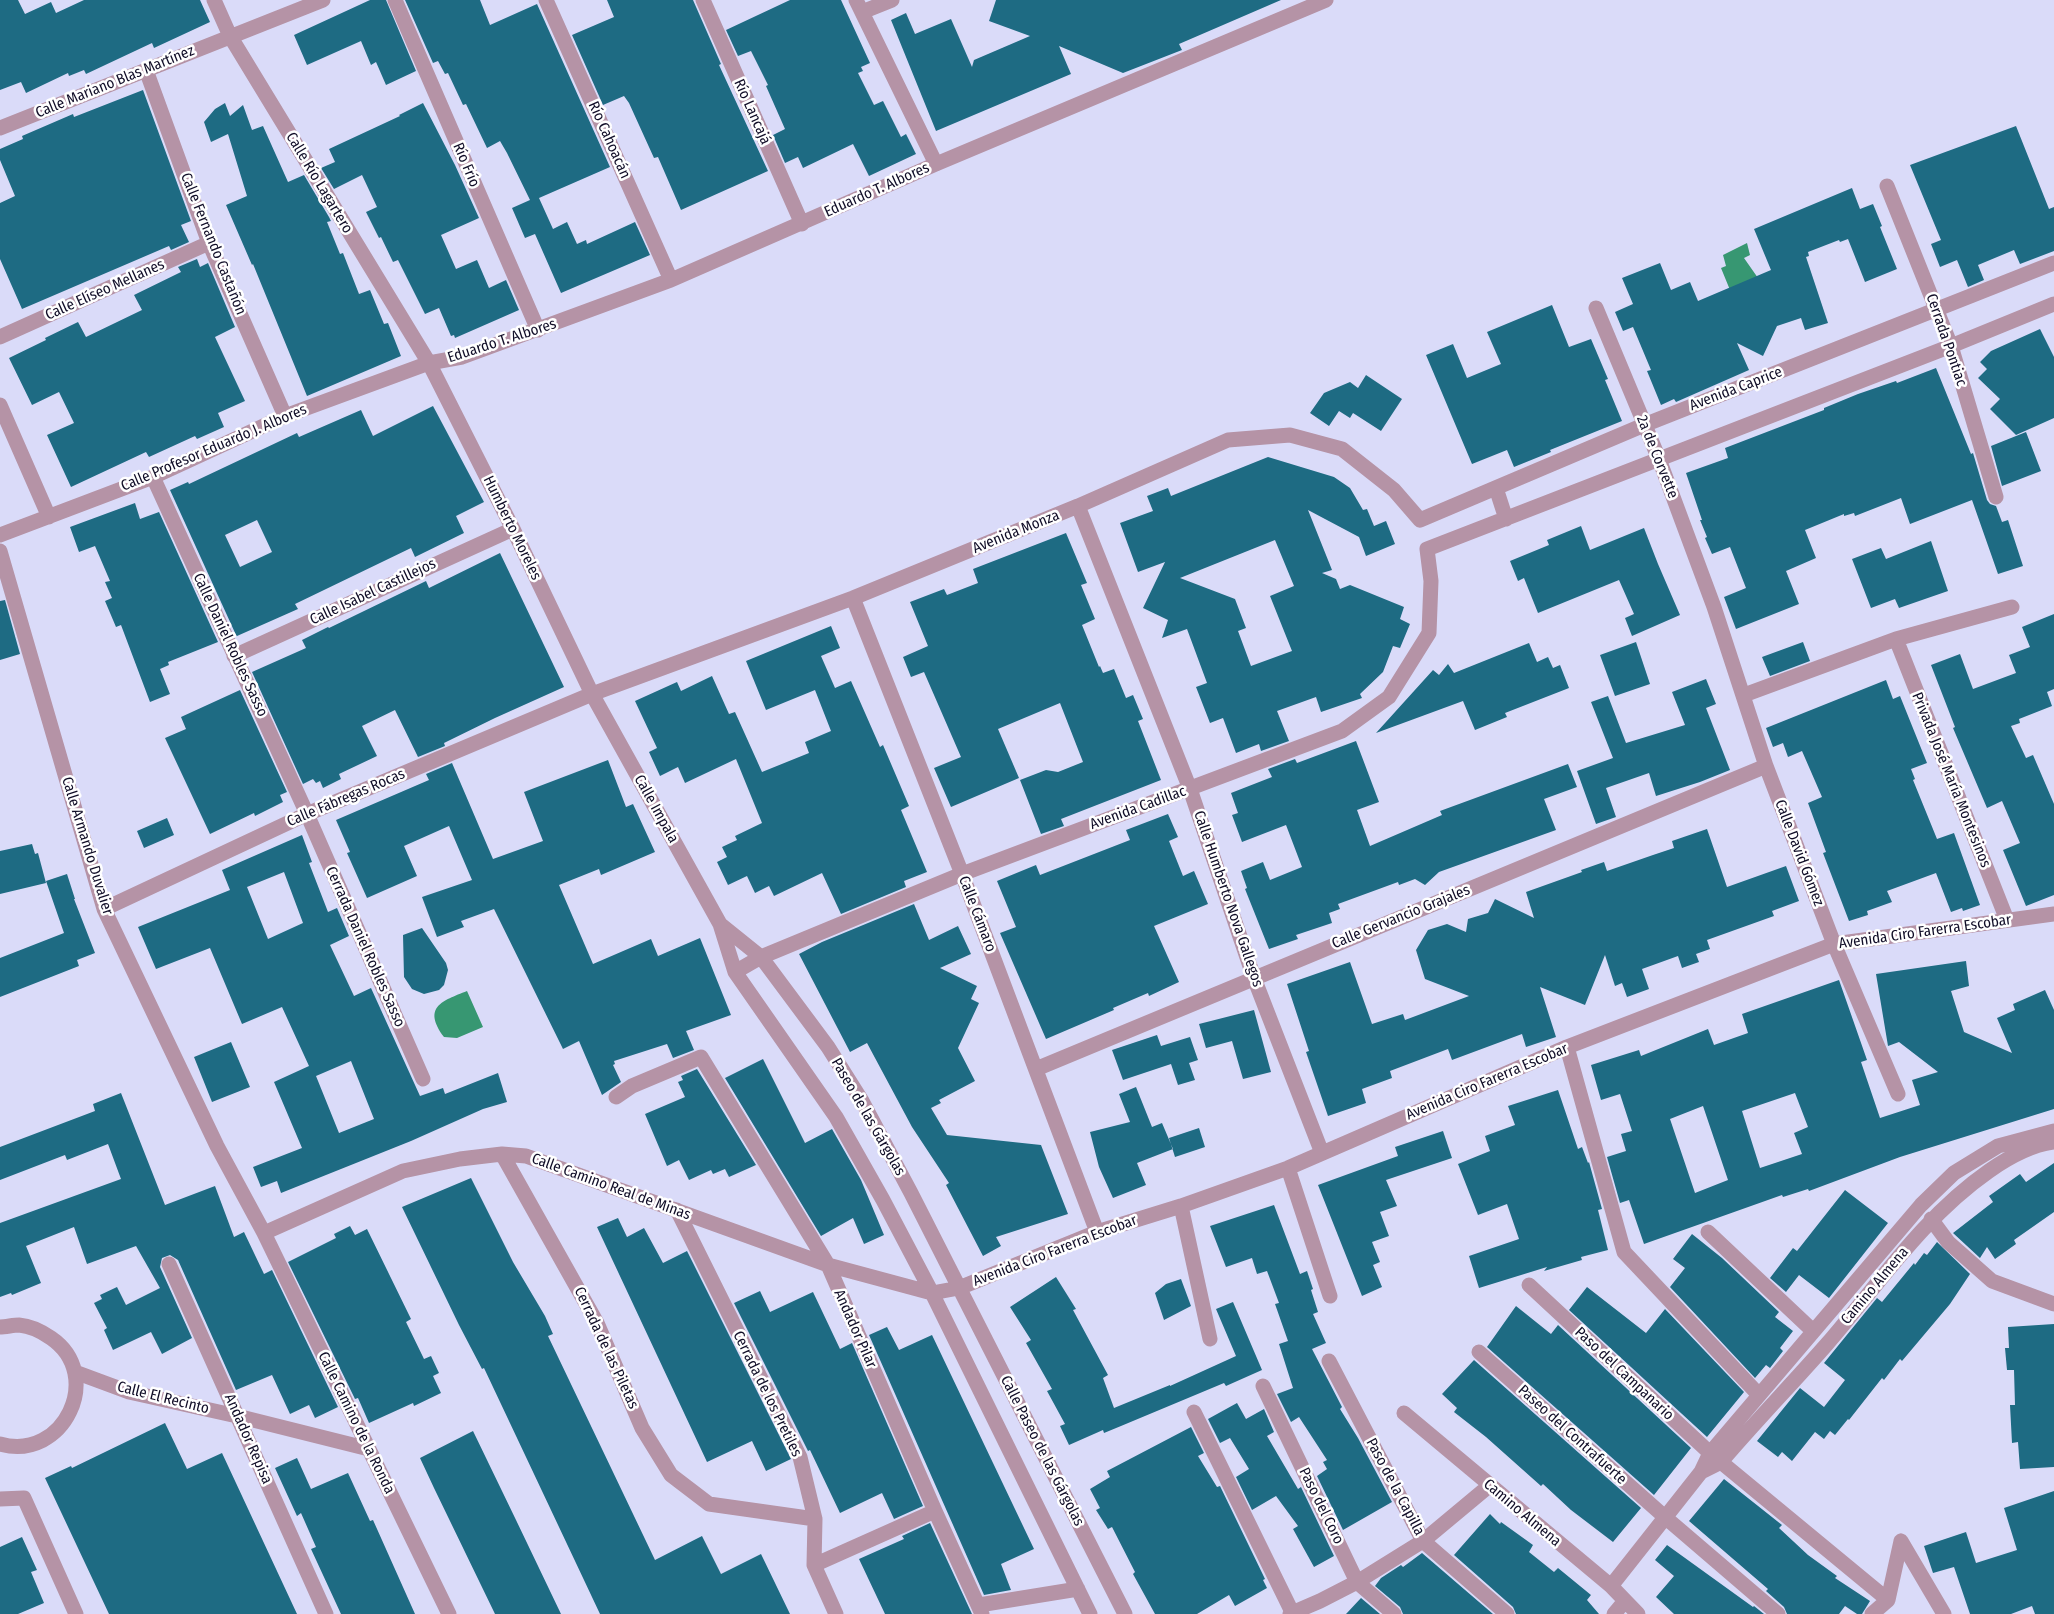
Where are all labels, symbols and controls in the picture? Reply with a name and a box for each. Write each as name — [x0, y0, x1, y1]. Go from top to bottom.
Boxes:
street label: Calle Mariano Blas Martínez — [33, 42, 197, 122]
street label: Río Lancajá — [730, 76, 774, 148]
street label: Río Cahoacán — [584, 99, 634, 181]
street label: Calle Río Lagartero — [282, 129, 356, 237]
street label: Río Frío — [449, 140, 483, 190]
street label: Eduardo T. Albores — [822, 159, 932, 221]
street label: Calle Fernando Castañón — [176, 170, 250, 318]
street label: Calle Elíseo Mellanes — [43, 256, 167, 324]
street label: Cerrada Pontiac — [1922, 291, 1970, 389]
street label: Eduardo T. Albores — [445, 315, 559, 367]
street label: Avenida Caprice — [1687, 363, 1785, 415]
street label: Calle Profesor Eduardo J. Albores — [118, 401, 310, 495]
street label: 2a de Corvette — [1632, 413, 1682, 501]
street label: Humberto Moreles — [479, 473, 545, 583]
street label: Avenida Monza — [970, 506, 1062, 558]
street label: Calle Isabel Castillejos — [307, 555, 439, 629]
street label: Calle Daniel Robles Sasso — [189, 570, 271, 720]
street label: Privada José María Montesinos — [1908, 690, 1994, 870]
street label: Calle Fábregas Rocas — [284, 765, 408, 831]
street label: Calle Impala — [630, 772, 682, 846]
street label: Calle Armando Duvalier — [57, 775, 117, 917]
street label: Avenida Cadillac — [1088, 782, 1188, 834]
street label: Calle David Gómez — [1770, 797, 1828, 909]
street label: Calle Humberto Nova Gallegos — [1189, 809, 1267, 989]
street label: Cerrada Daniel Robles Sasso — [321, 864, 409, 1030]
street label: Calle Cámaro — [954, 873, 1000, 955]
street label: Calle Gervancio Grajales — [1329, 881, 1473, 953]
street label: Avenida Ciro Farerra Escobar — [1838, 911, 2012, 953]
street label: Avenida Ciro Farerra Escobar — [1403, 1040, 1571, 1124]
street label: Paseo de las Gárgolas — [827, 1055, 909, 1179]
street label: Calle Camino Real de Minas — [529, 1150, 693, 1224]
street label: Avenida Ciro Farerra Escobar — [971, 1211, 1139, 1291]
street label: Camino Almena — [1837, 1244, 1913, 1328]
street label: Cerrada de las Piletas — [570, 1284, 642, 1412]
street label: Andador Pilar — [830, 1287, 880, 1371]
street label: Paso del Campanario — [1571, 1324, 1677, 1424]
street label: Cerrada de los Pretiles — [729, 1328, 805, 1460]
street label: Calle Camino de la Ronda — [314, 1349, 398, 1497]
street label: Calle Paseo de las Gárgolas — [996, 1373, 1088, 1529]
street label: Calle El Recinto — [115, 1378, 211, 1418]
street label: Paseo del Contrafuerte — [1514, 1382, 1630, 1488]
street label: Andador Repisa — [220, 1391, 276, 1487]
street label: Paso de la Capilla — [1362, 1435, 1428, 1539]
street label: Paso del Coro — [1295, 1465, 1347, 1547]
street label: Camino Almena — [1480, 1475, 1564, 1551]

